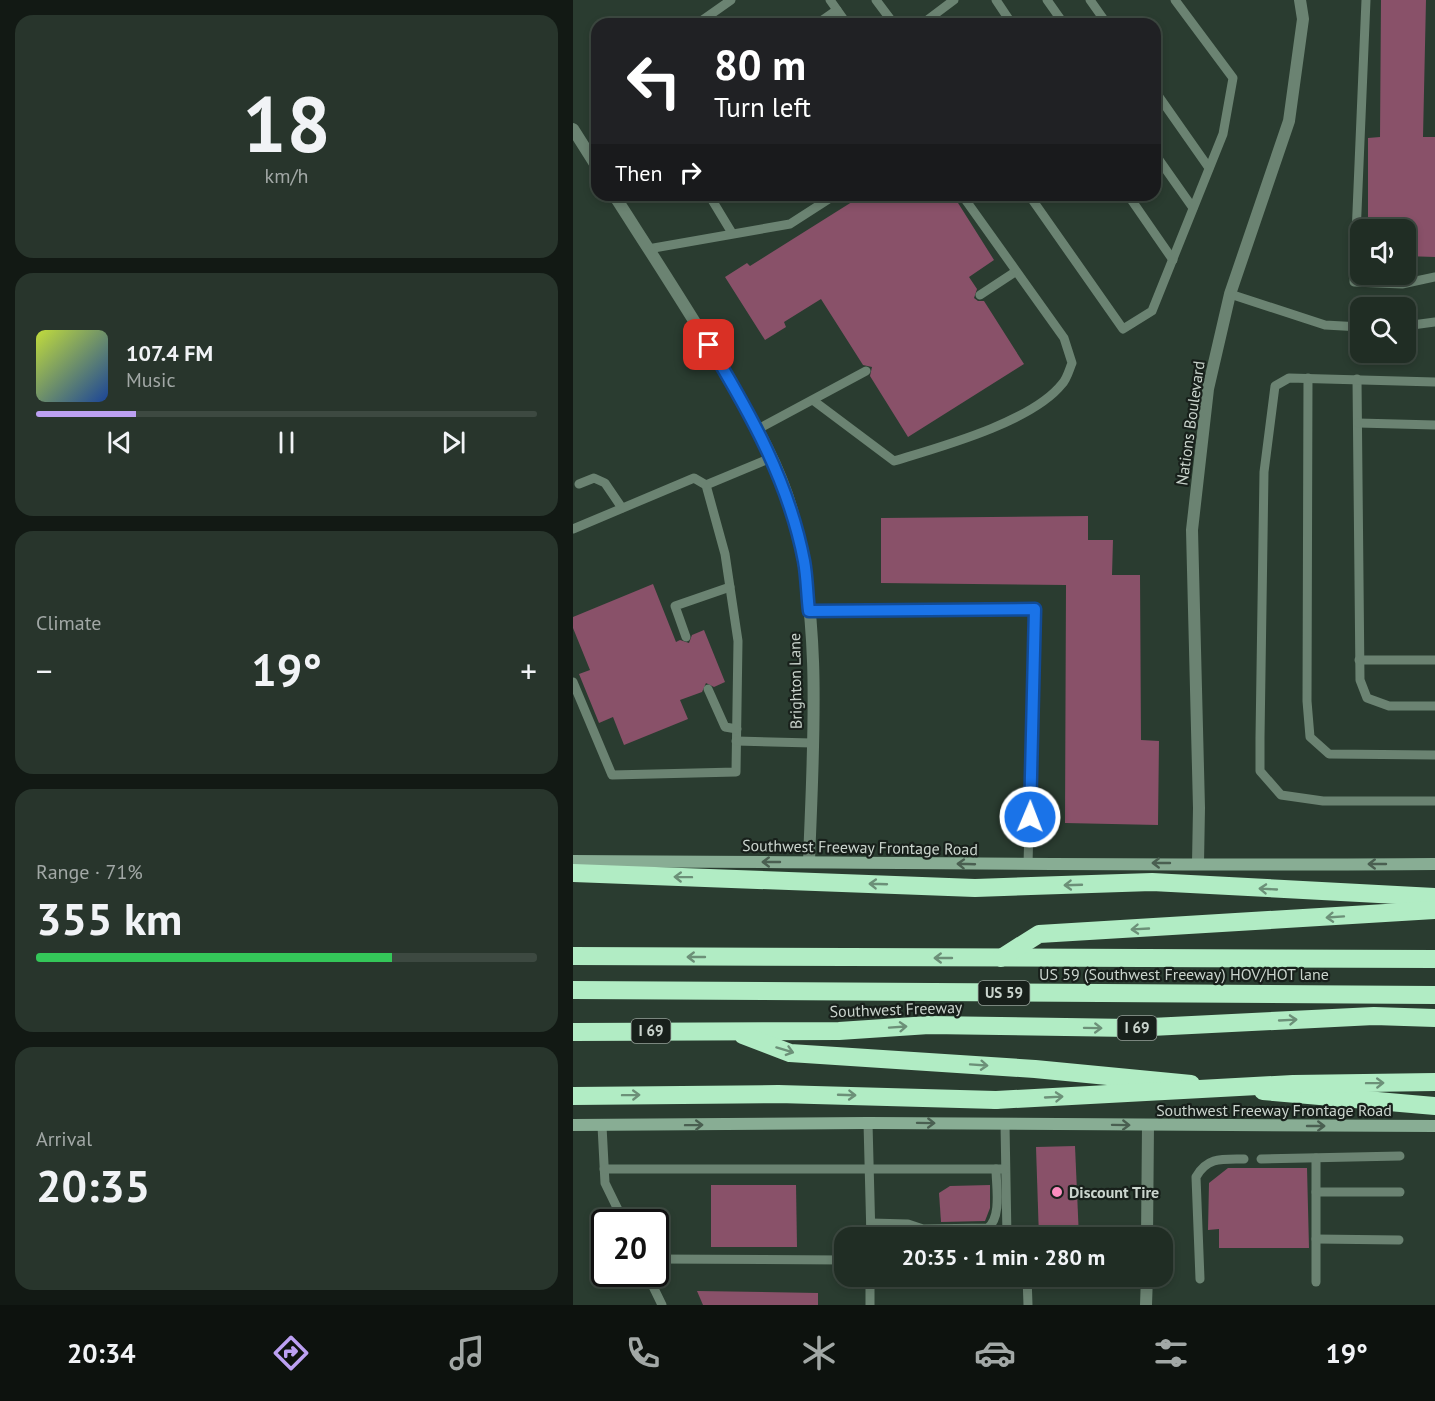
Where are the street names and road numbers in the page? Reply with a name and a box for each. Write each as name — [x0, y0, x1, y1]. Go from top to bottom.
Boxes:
street label: Nations Boulevard — [1171, 359, 1209, 487]
street label: Brighton Lane — [784, 633, 806, 729]
street label: Southwest Freeway Frontage Road — [742, 835, 978, 859]
street label: US 59 (Southwest Freeway) HOV/HOT lane — [1039, 964, 1329, 984]
road number: US 59 — [979, 981, 1029, 1005]
street label: Southwest Freeway — [829, 997, 963, 1021]
road number: I 69 — [1117, 1016, 1157, 1040]
road number: I 69 — [631, 1019, 671, 1043]
street label: Southwest Freeway Frontage Road — [1156, 1100, 1392, 1120]

